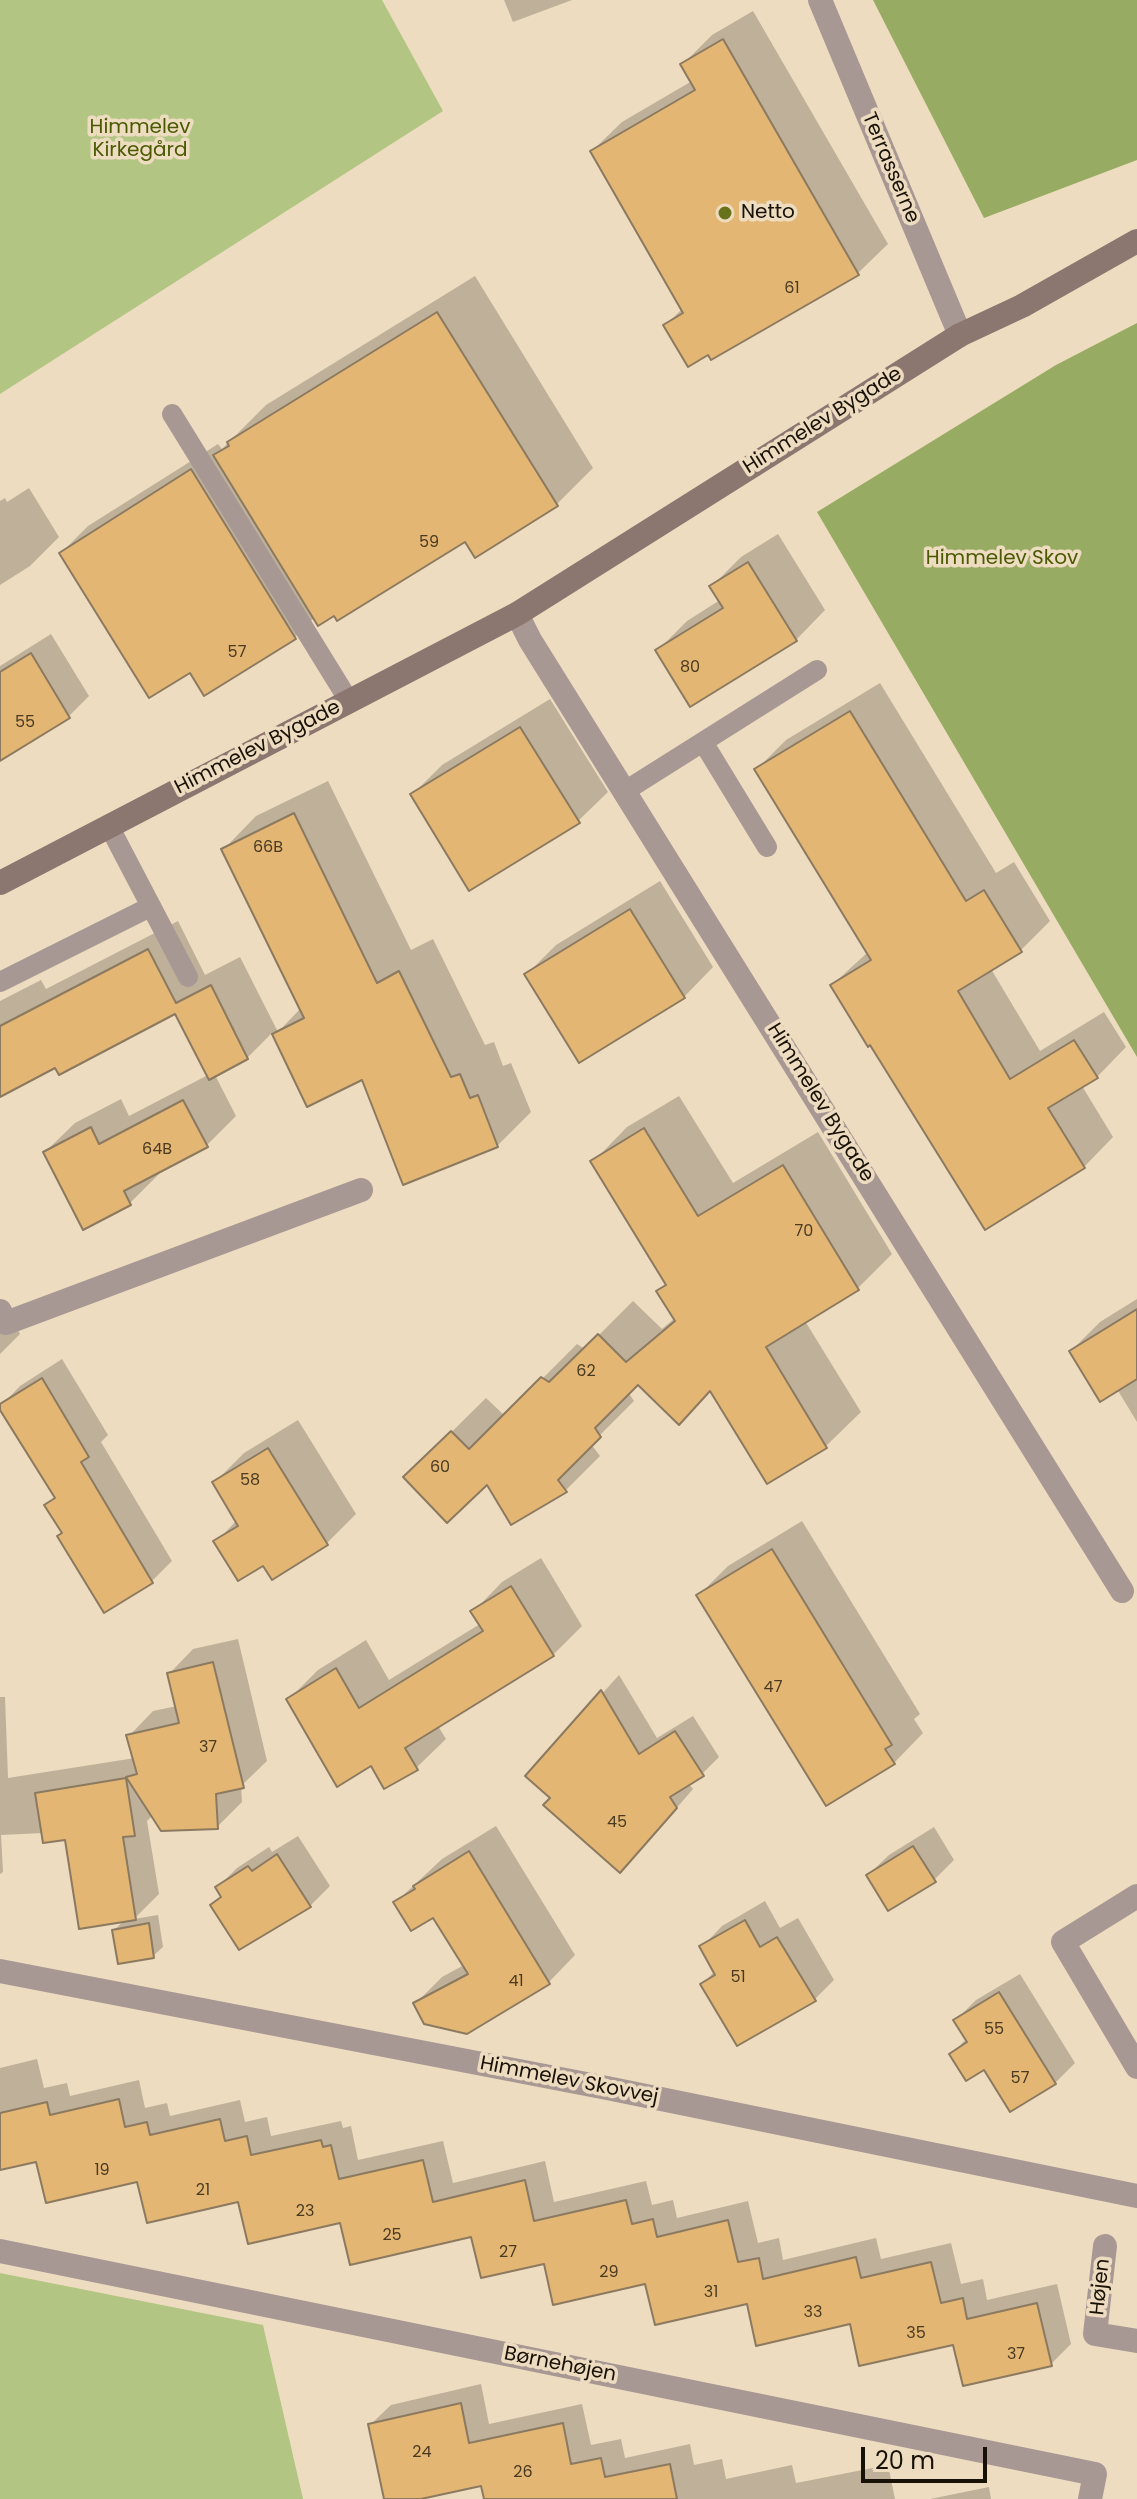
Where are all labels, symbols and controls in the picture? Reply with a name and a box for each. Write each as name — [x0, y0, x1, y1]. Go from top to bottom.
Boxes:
street label: Terrasserne — [856, 109, 924, 227]
park label: Himmelev Kirkegård — [90, 116, 190, 163]
place label: Netto — [741, 201, 795, 225]
marker: Netto — [716, 204, 734, 222]
house number: 61 — [784, 279, 800, 299]
street label: Himmelev Bygade — [739, 362, 907, 480]
house number: 59 — [419, 533, 439, 553]
park label: Himmelev Skov — [926, 547, 1078, 571]
house number: 57 — [228, 643, 246, 663]
house number: 80 — [680, 658, 700, 678]
street label: Himmelev Bygade — [171, 696, 345, 800]
house number: 55 — [15, 713, 35, 733]
house number: 66B — [253, 838, 283, 858]
street label: Himmelev Bygade — [761, 1019, 879, 1187]
house number: 64B — [142, 1140, 172, 1160]
house number: 70 — [795, 1222, 813, 1242]
house number: 62 — [576, 1362, 596, 1382]
house number: 60 — [430, 1458, 450, 1478]
house number: 58 — [240, 1471, 260, 1491]
house number: 47 — [764, 1678, 782, 1698]
house number: 37 — [199, 1738, 217, 1758]
house number: 45 — [607, 1813, 627, 1833]
house number: 51 — [730, 1968, 746, 1988]
house number: 41 — [508, 1972, 524, 1992]
house number: 55 — [984, 2020, 1004, 2040]
street label: Himmelev Skovvej — [478, 2052, 660, 2110]
house number: 57 — [1011, 2069, 1029, 2089]
house number: 19 — [94, 2161, 110, 2181]
house number: 21 — [196, 2181, 210, 2201]
house number: 23 — [296, 2202, 314, 2222]
house number: 25 — [382, 2226, 402, 2246]
house number: 27 — [499, 2243, 517, 2263]
street label: Højen — [1086, 2258, 1116, 2316]
house number: 29 — [599, 2263, 619, 2283]
house number: 31 — [704, 2283, 718, 2303]
house number: 33 — [804, 2303, 822, 2323]
house number: 35 — [906, 2324, 926, 2344]
street label: Børnehøjen — [502, 2342, 618, 2388]
house number: 37 — [1007, 2345, 1025, 2365]
scale bar — [865, 2431, 991, 2481]
house number: 24 — [412, 2443, 432, 2463]
text: 20 m — [875, 2444, 935, 2477]
house number: 26 — [513, 2463, 533, 2483]

